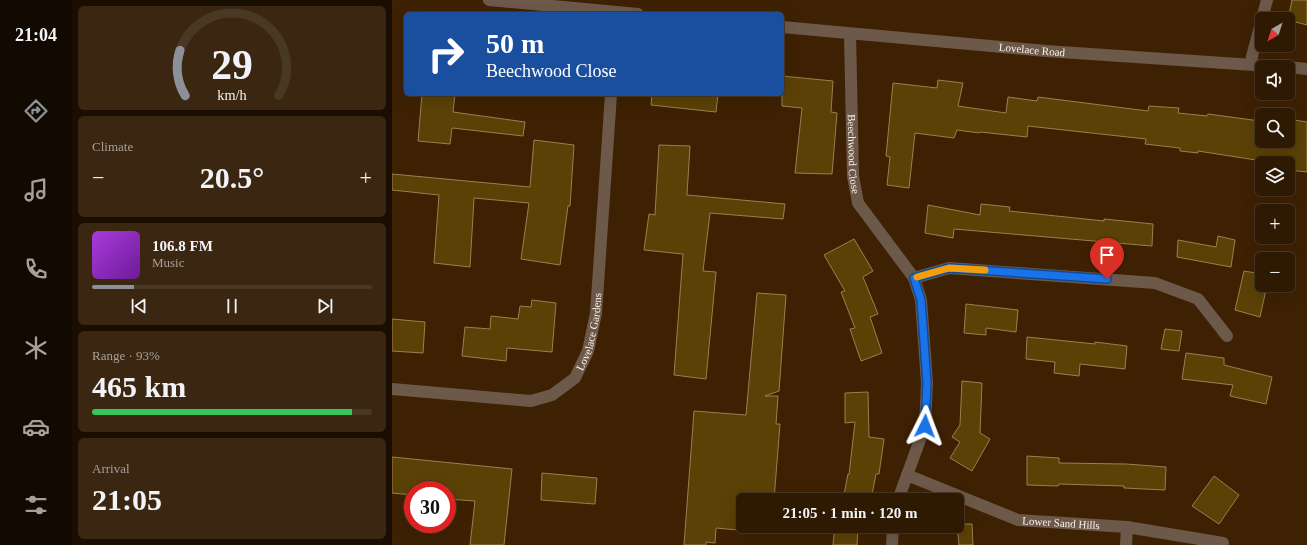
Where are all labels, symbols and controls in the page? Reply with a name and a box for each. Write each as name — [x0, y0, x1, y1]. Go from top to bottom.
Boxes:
north arrow — [1255, 12, 1295, 52]
map controls — [1255, 12, 1295, 292]
text: 21:04 — [15, 25, 57, 45]
icon: right — [420, 28, 472, 80]
text: 50 m — [486, 28, 544, 59]
street label: Lovelace Road — [998, 41, 1066, 58]
text: 29 — [211, 42, 253, 88]
button: sound — [1255, 60, 1295, 100]
text: Beechwood Close — [486, 61, 616, 81]
text: km/h — [217, 87, 247, 103]
icon: directions — [22, 97, 50, 125]
button: search — [1255, 108, 1295, 148]
street label: Beechwood Close — [846, 114, 862, 195]
text: Climate — [92, 139, 133, 154]
button: layers — [1255, 156, 1295, 196]
text: 20.5° — [200, 161, 264, 194]
text: − — [92, 165, 104, 190]
text: + — [360, 165, 372, 190]
icon: music — [22, 176, 50, 204]
button: + — [1255, 204, 1295, 244]
text: 106.8 FM — [152, 238, 213, 254]
pin — [1090, 238, 1124, 279]
icon: arrive — [1096, 244, 1118, 266]
button: − — [1255, 252, 1295, 292]
icon: phone — [22, 255, 50, 283]
text: Music — [152, 255, 185, 270]
street label: Lovelace Gardens — [574, 292, 603, 372]
icon: previous — [128, 295, 150, 317]
icon: pause — [221, 295, 243, 317]
icon: next — [314, 295, 336, 317]
icon: climate — [22, 334, 50, 362]
text: Range · 93% — [92, 348, 160, 363]
text: 465 km — [92, 370, 186, 403]
position arrow — [904, 405, 946, 447]
icon: car — [22, 413, 50, 441]
text: Arrival — [92, 461, 130, 476]
speed limit sign: 30 — [404, 481, 456, 533]
text: 21:05 — [92, 483, 162, 516]
icon: filters — [22, 491, 50, 519]
text: 21:05 · 1 min · 120 m — [783, 505, 918, 521]
street label: Lower Sand Hills — [1022, 514, 1100, 531]

